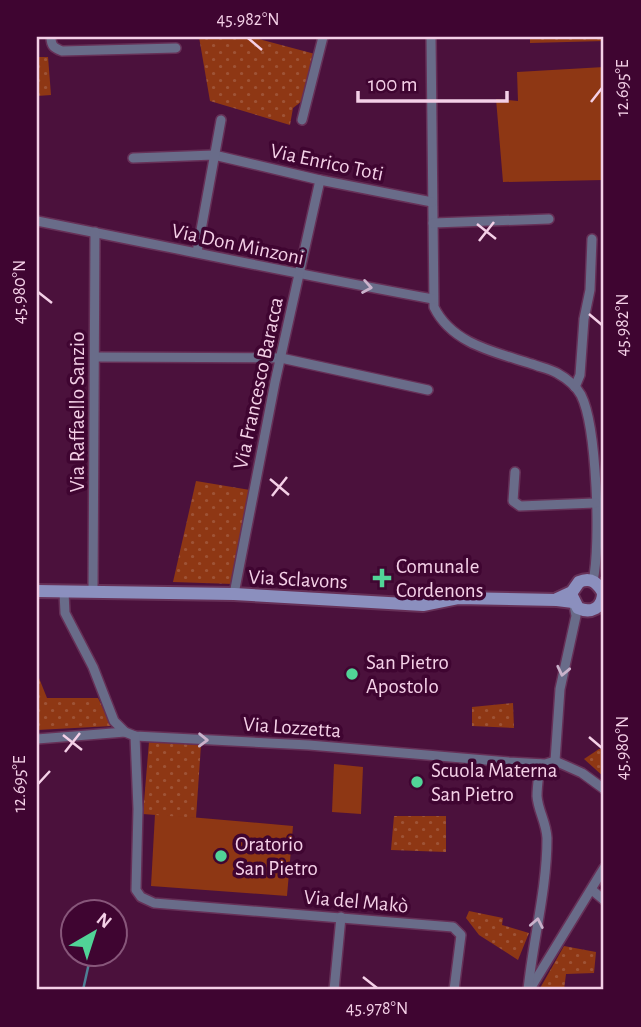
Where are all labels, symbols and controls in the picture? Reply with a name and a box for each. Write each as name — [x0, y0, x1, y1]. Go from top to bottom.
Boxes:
text: 45.982°N — [216, 11, 280, 29]
text: 12.695°E — [614, 59, 632, 116]
scale bar — [358, 60, 506, 104]
text: 100 m — [368, 74, 418, 95]
street label: Via Enrico Toti — [268, 140, 385, 185]
street label: Via Don Minzoni — [170, 220, 306, 269]
text: 45.980°N — [11, 260, 29, 324]
one-way arrow — [361, 279, 373, 294]
text: 45.982°N — [614, 293, 632, 357]
street label: Via Francesco Baracca — [230, 295, 287, 471]
street label: Via Raffaello Sanzio — [67, 332, 88, 492]
place label: Comunale Cordenons — [396, 556, 483, 601]
street label: Via Sclavons — [248, 566, 348, 593]
marker: Comunale Cordenons — [374, 570, 390, 586]
place label: San Pietro Apostolo — [366, 652, 449, 697]
one-way arrow — [557, 665, 572, 677]
marker: San Pietro Apostolo — [344, 666, 360, 682]
street label: Via Lozzetta — [242, 714, 342, 741]
text: 45.980°N — [614, 716, 632, 780]
one-way arrow — [197, 732, 208, 747]
text: 12.695°E — [11, 755, 29, 812]
place label: Scuola Materna San Pietro — [431, 760, 558, 805]
marker: Scuola Materna San Pietro — [409, 774, 425, 790]
place label: Oratorio San Pietro — [235, 834, 318, 879]
marker: Oratorio San Pietro — [213, 848, 229, 864]
street label: Via del Makò — [303, 886, 409, 917]
north arrow — [60, 898, 130, 968]
text: N — [93, 909, 115, 932]
one-way arrow — [529, 917, 544, 929]
text: 45.978°N — [346, 1000, 408, 1018]

